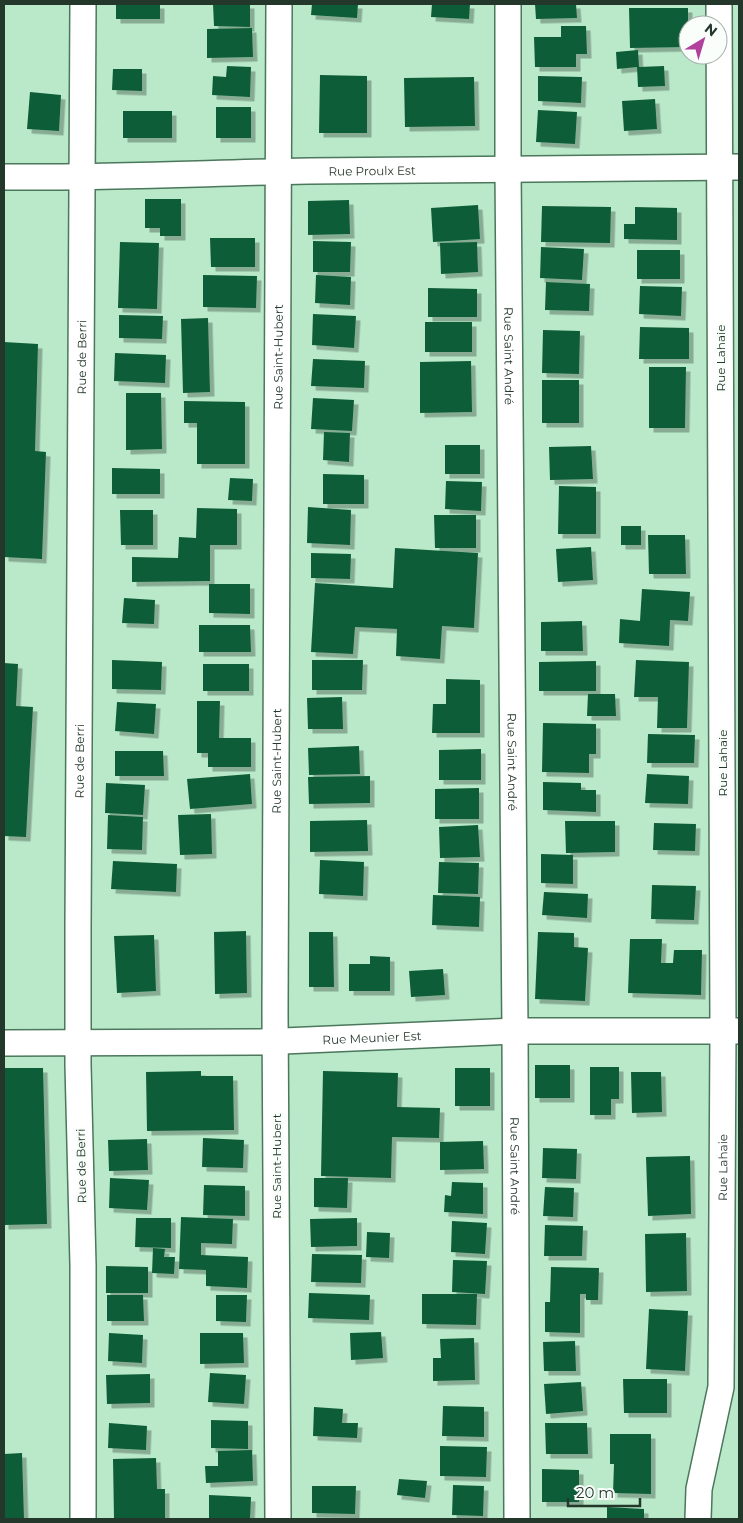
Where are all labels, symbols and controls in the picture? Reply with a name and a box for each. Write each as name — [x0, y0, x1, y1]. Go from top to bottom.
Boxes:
north arrow — [678, 15, 728, 65]
text: N — [701, 19, 721, 40]
street label: Rue Proulx Est — [328, 162, 416, 178]
street label: Rue Saint-Hubert — [270, 304, 285, 410]
street label: Rue Saint André — [502, 307, 517, 405]
street label: Rue de Berri — [73, 320, 89, 394]
street label: Rue Lahaie — [713, 325, 728, 391]
street label: Rue Saint-Hubert — [268, 708, 284, 814]
street label: Rue Saint André — [505, 713, 521, 811]
street label: Rue de Berri — [71, 724, 87, 798]
street label: Rue Lahaie — [715, 730, 730, 796]
street label: Rue Meunier Est — [322, 1028, 422, 1047]
street label: Rue Saint-Hubert — [269, 1113, 284, 1219]
street label: Rue Saint André — [508, 1117, 523, 1215]
street label: Rue de Berri — [73, 1129, 89, 1203]
street label: Rue Lahaie — [715, 1134, 730, 1201]
scale bar — [568, 1476, 640, 1508]
text: 20 m — [576, 1483, 614, 1502]

